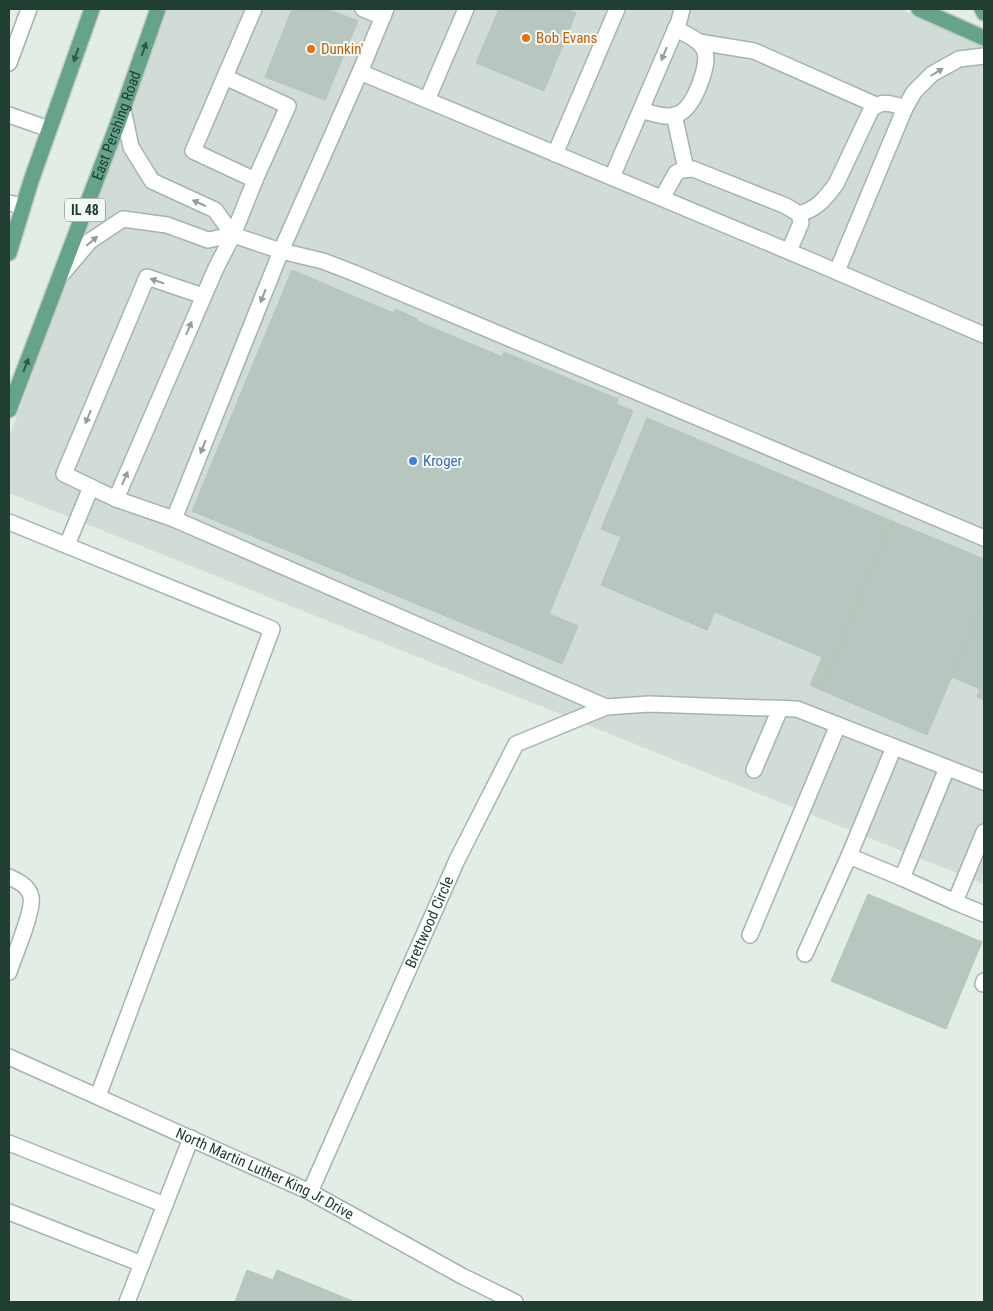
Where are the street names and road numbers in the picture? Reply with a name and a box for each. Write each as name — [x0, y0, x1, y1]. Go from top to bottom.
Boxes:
street label: East Pershing Road — [88, 69, 145, 183]
road number: IL 48 — [65, 198, 105, 222]
street label: Brettwood Circle — [401, 874, 458, 971]
street label: North Martin Luther King Jr Drive — [173, 1124, 357, 1223]

